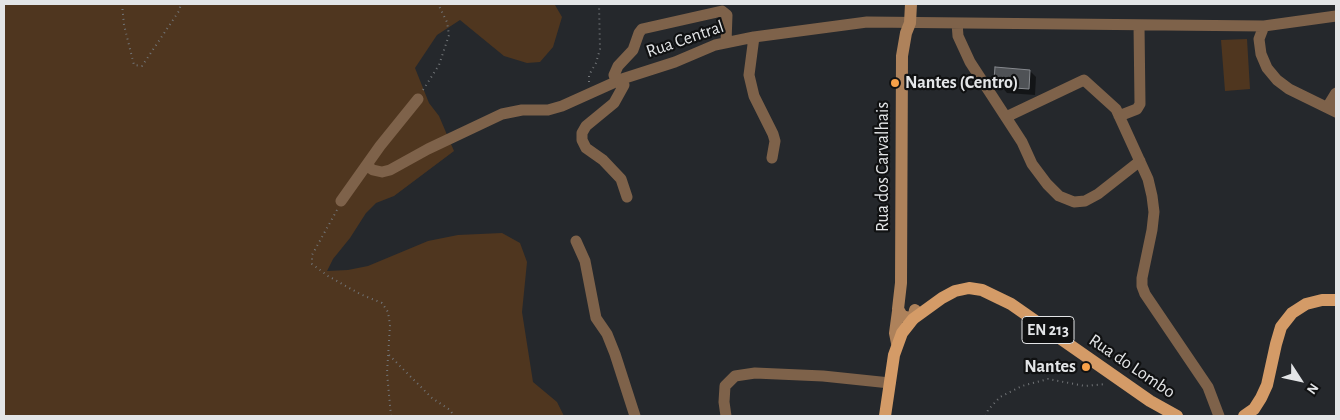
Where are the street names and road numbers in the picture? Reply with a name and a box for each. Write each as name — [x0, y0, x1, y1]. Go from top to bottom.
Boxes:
street label: Rua Central — [643, 16, 727, 62]
street label: Rua dos Carvalhais — [872, 102, 894, 232]
road number: EN 213 — [1022, 316, 1074, 344]
street label: Rua do Lombo — [1085, 329, 1179, 403]

